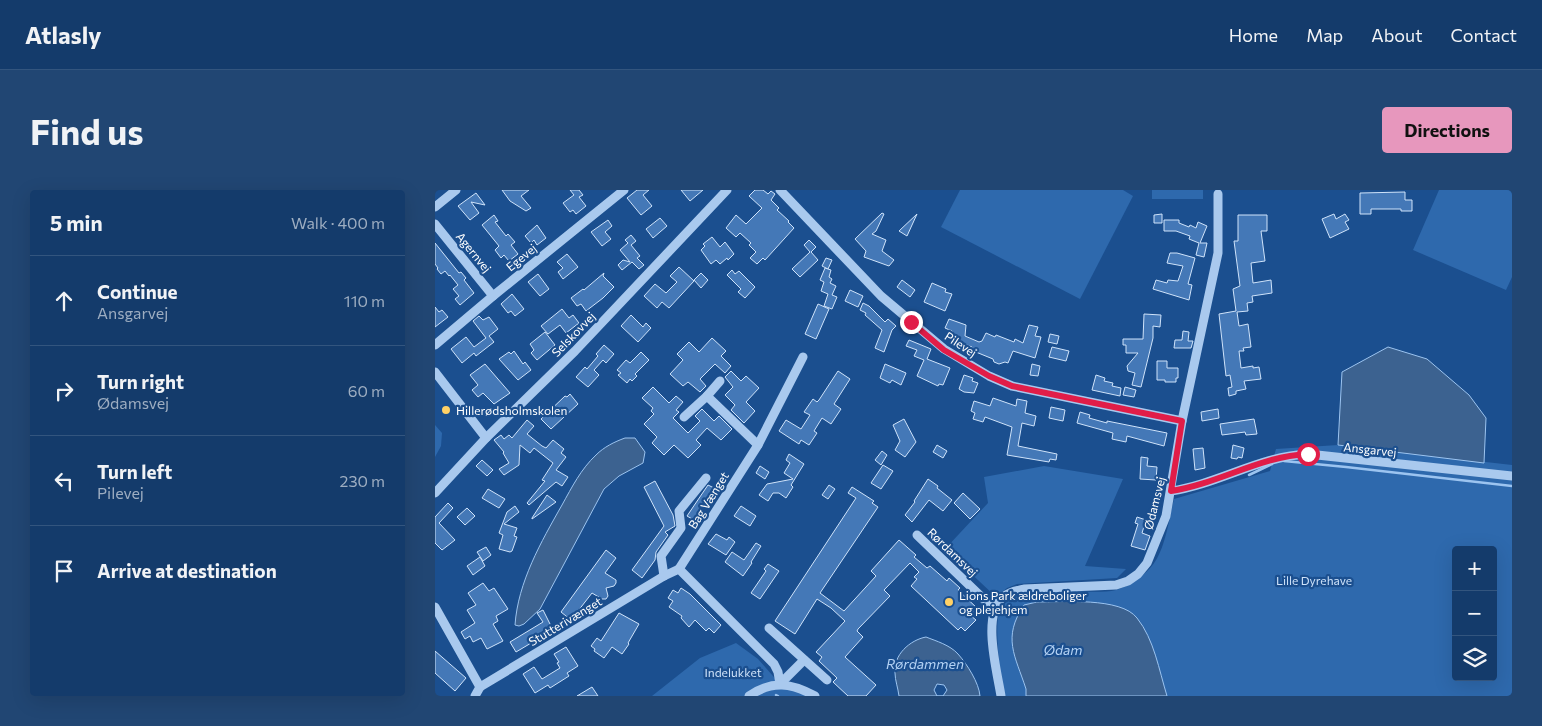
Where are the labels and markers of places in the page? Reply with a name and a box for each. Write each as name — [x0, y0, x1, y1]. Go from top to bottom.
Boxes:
place label: Hillerødsholmskolen — [456, 403, 567, 417]
marker: Hillerødsholmskolen — [440, 404, 452, 416]
place label: Lions Park ældreboliger og plejehjem — [959, 588, 1087, 616]
marker: Lions Park ældreboliger og plejehjem — [943, 596, 955, 608]

